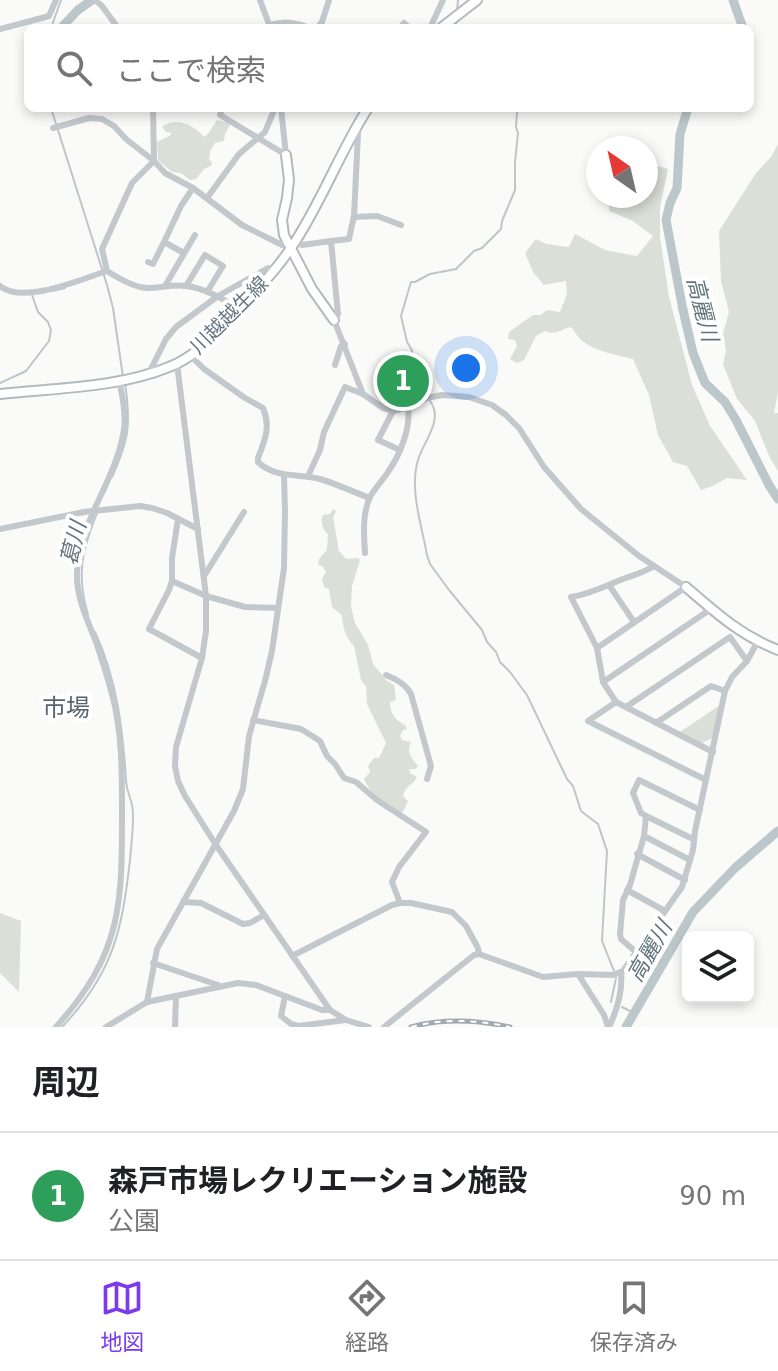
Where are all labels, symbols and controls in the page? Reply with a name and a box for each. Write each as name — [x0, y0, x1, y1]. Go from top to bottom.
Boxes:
search box — [24, 24, 754, 112]
icon: search — [52, 46, 96, 90]
text: ここで検索 — [116, 53, 266, 88]
north arrow — [586, 136, 658, 208]
street label: 川越越生線 — [185, 271, 273, 359]
water label: 高麗川 — [682, 274, 723, 346]
your location — [446, 348, 486, 388]
pin: 1 — [377, 351, 429, 411]
water label: 葛川 — [56, 517, 91, 567]
district label: 市場 — [42, 694, 90, 722]
water label: 高麗川 — [622, 915, 678, 986]
map controls — [682, 931, 754, 1003]
button: layers — [682, 931, 754, 1003]
text: 周辺 — [32, 1062, 100, 1102]
text: 森戸市場レクリエーション施設 — [108, 1163, 527, 1198]
text: 1 — [49, 1181, 67, 1211]
text: 90 m — [679, 1181, 746, 1211]
text: 公園 — [108, 1206, 160, 1236]
tab: 地図 — [100, 1276, 144, 1356]
tab: 経路 — [345, 1276, 389, 1356]
tab: 保存済み — [590, 1276, 678, 1356]

